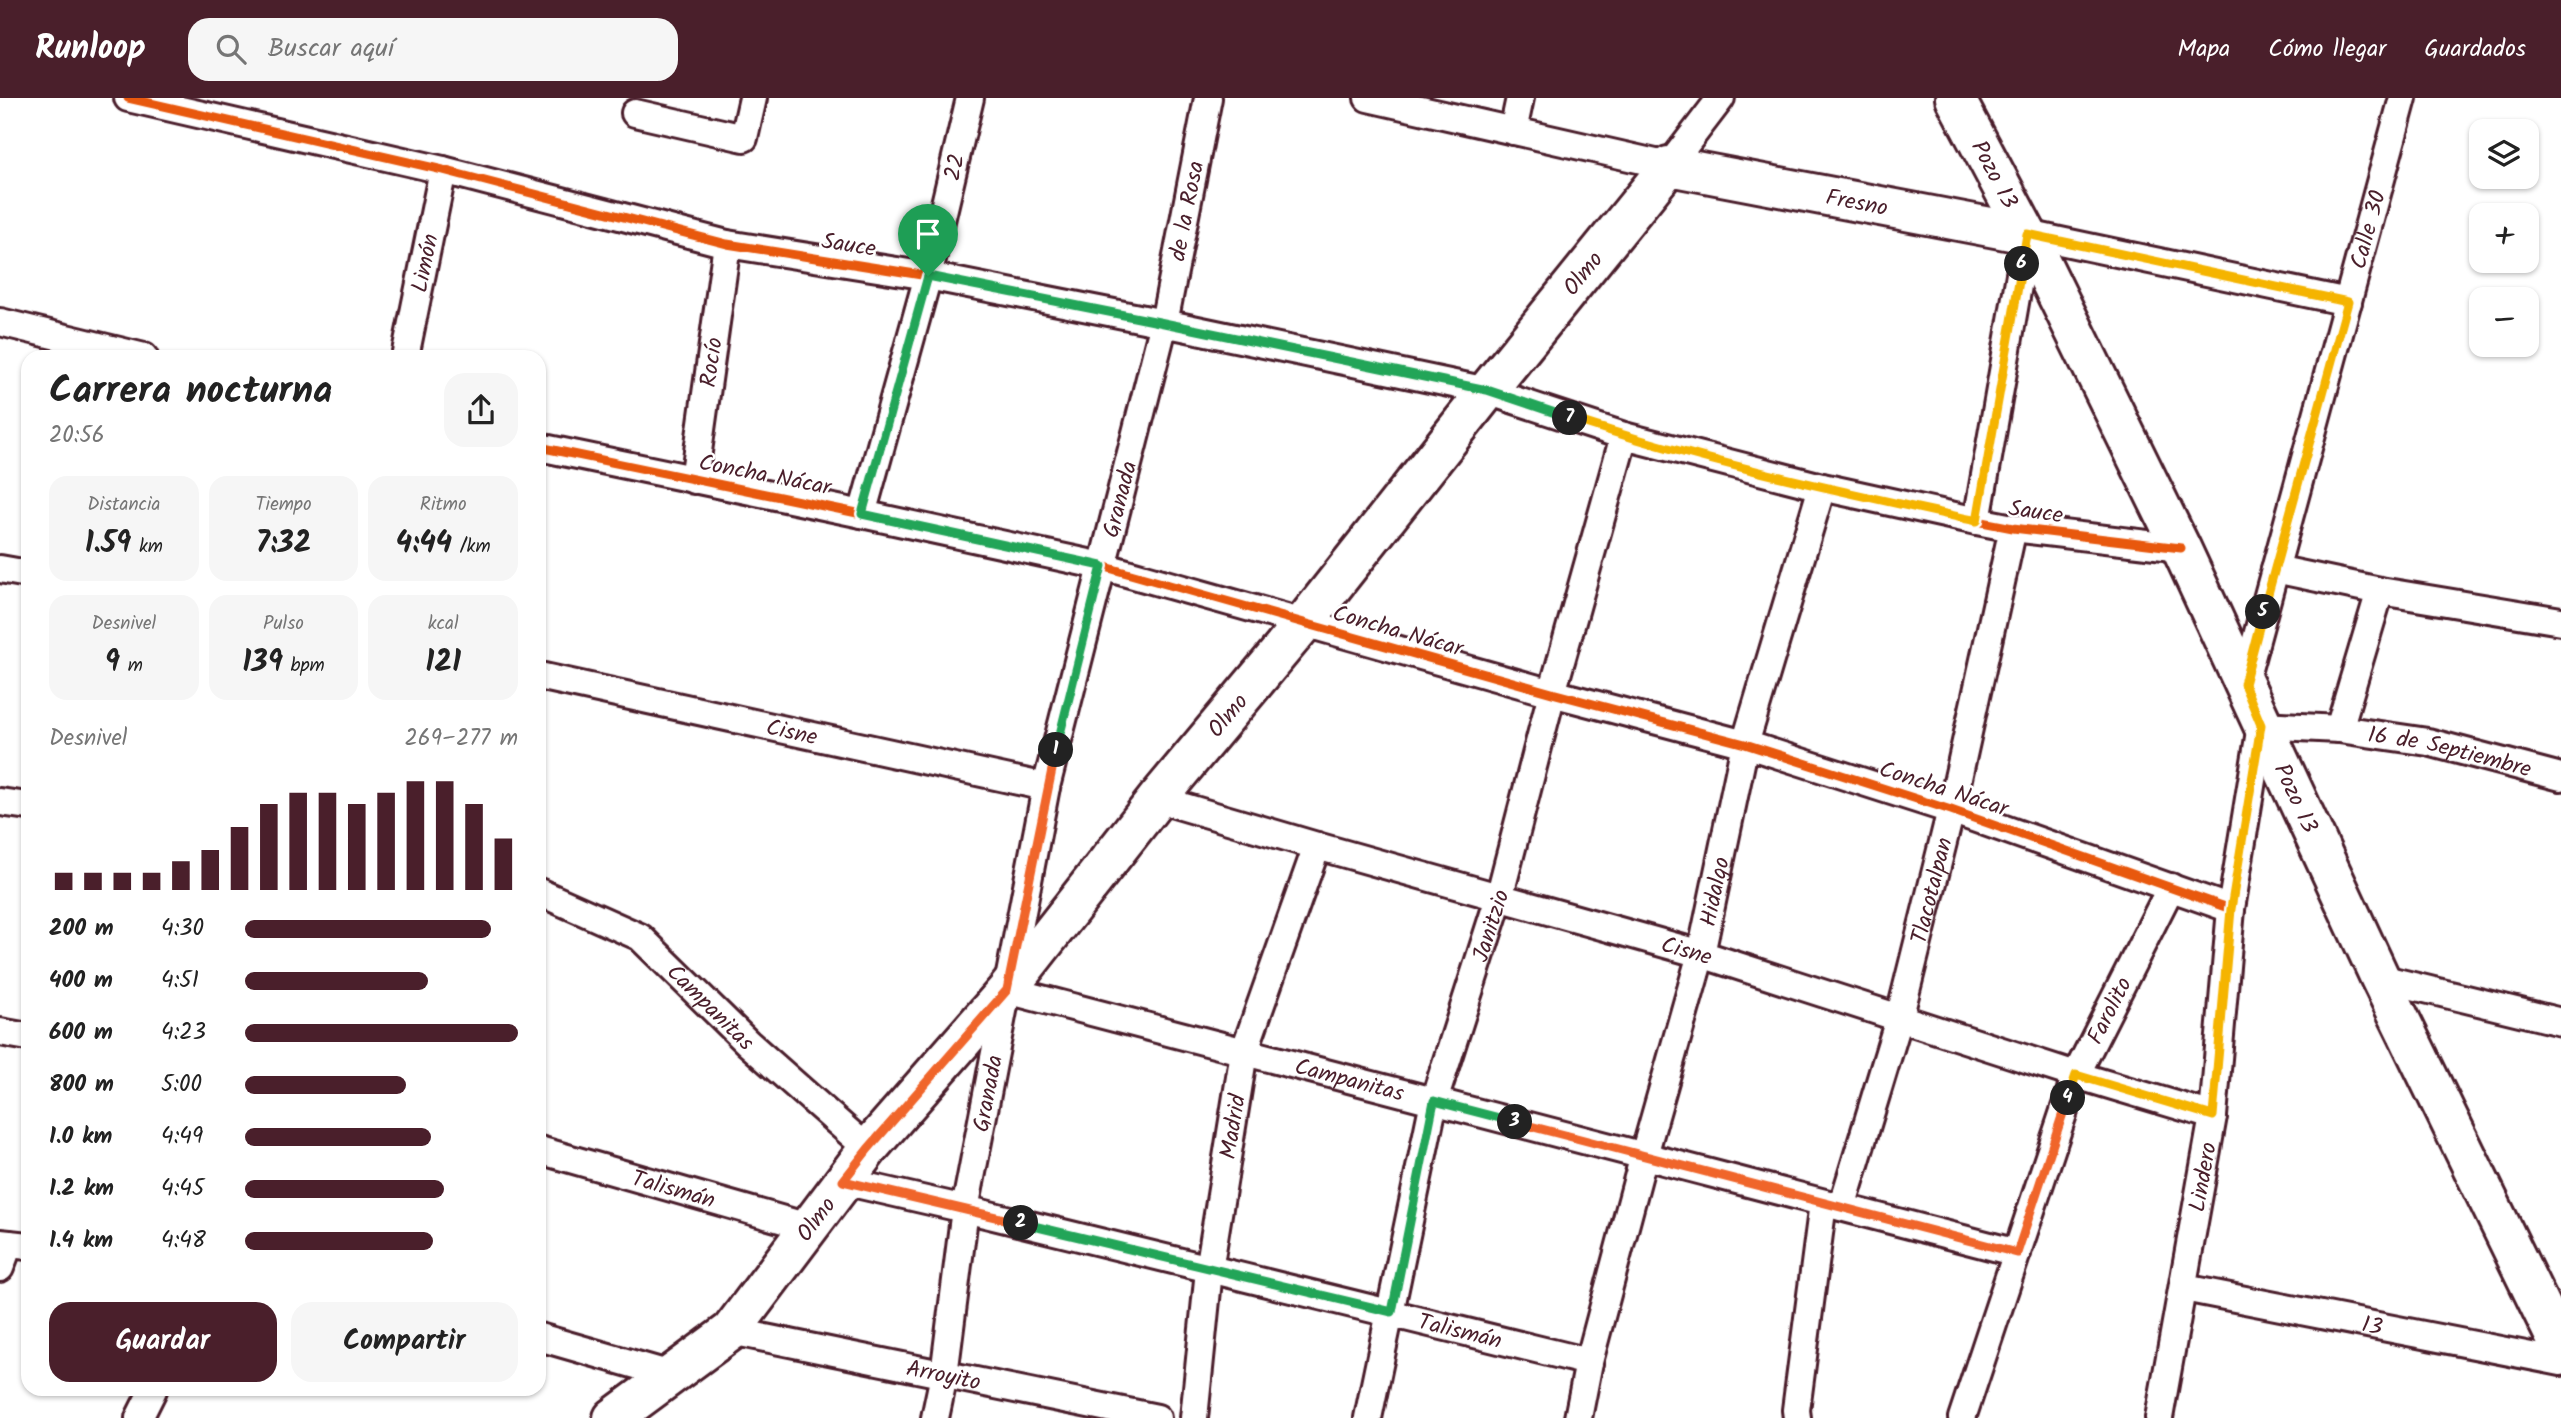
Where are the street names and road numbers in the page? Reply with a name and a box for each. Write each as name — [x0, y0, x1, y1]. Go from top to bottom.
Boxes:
street label: Pozo 13 — [1960, 134, 2026, 216]
street label: 22 — [935, 150, 976, 185]
street label: de la Rosa — [1161, 158, 1215, 264]
street label: Fresno — [1823, 180, 1891, 227]
street label: Calle 30 — [2341, 187, 2397, 273]
street label: Sauce — [819, 224, 878, 268]
street label: Limón — [403, 231, 450, 296]
street label: Olmo — [1555, 244, 1613, 304]
street label: Rocío — [691, 335, 734, 390]
street label: Concha Nácar — [695, 446, 835, 507]
street label: Granada — [1094, 457, 1148, 542]
street label: Sauce — [2006, 491, 2065, 535]
street label: Concha Nácar — [1328, 596, 1468, 668]
street label: Olmo — [1199, 686, 1258, 746]
street label: Cisne — [762, 710, 821, 756]
street label: 16 de Septiembre — [2365, 717, 2535, 788]
street label: Concha Nácar — [1874, 752, 2014, 828]
street label: Pozo 13 — [2263, 758, 2327, 839]
street label: Tlacotalpan — [1902, 834, 1964, 948]
street label: Hidalgo — [1691, 854, 1741, 930]
street label: Janitzio — [1464, 886, 1520, 967]
street label: Cisne — [1657, 928, 1717, 976]
street label: Campanitas — [657, 956, 762, 1060]
street label: Farolito — [2078, 971, 2143, 1051]
street label: Campanitas — [1290, 1050, 1408, 1113]
street label: Granada — [964, 1052, 1014, 1135]
street label: Madrid — [1211, 1091, 1257, 1162]
street label: Lindero — [2180, 1139, 2228, 1215]
street label: Talismán — [627, 1161, 719, 1220]
street label: Olmo — [788, 1190, 846, 1250]
street label: Talismán — [1414, 1305, 1505, 1360]
street label: 13 — [2359, 1307, 2385, 1347]
street label: Arroyito — [903, 1351, 984, 1402]

